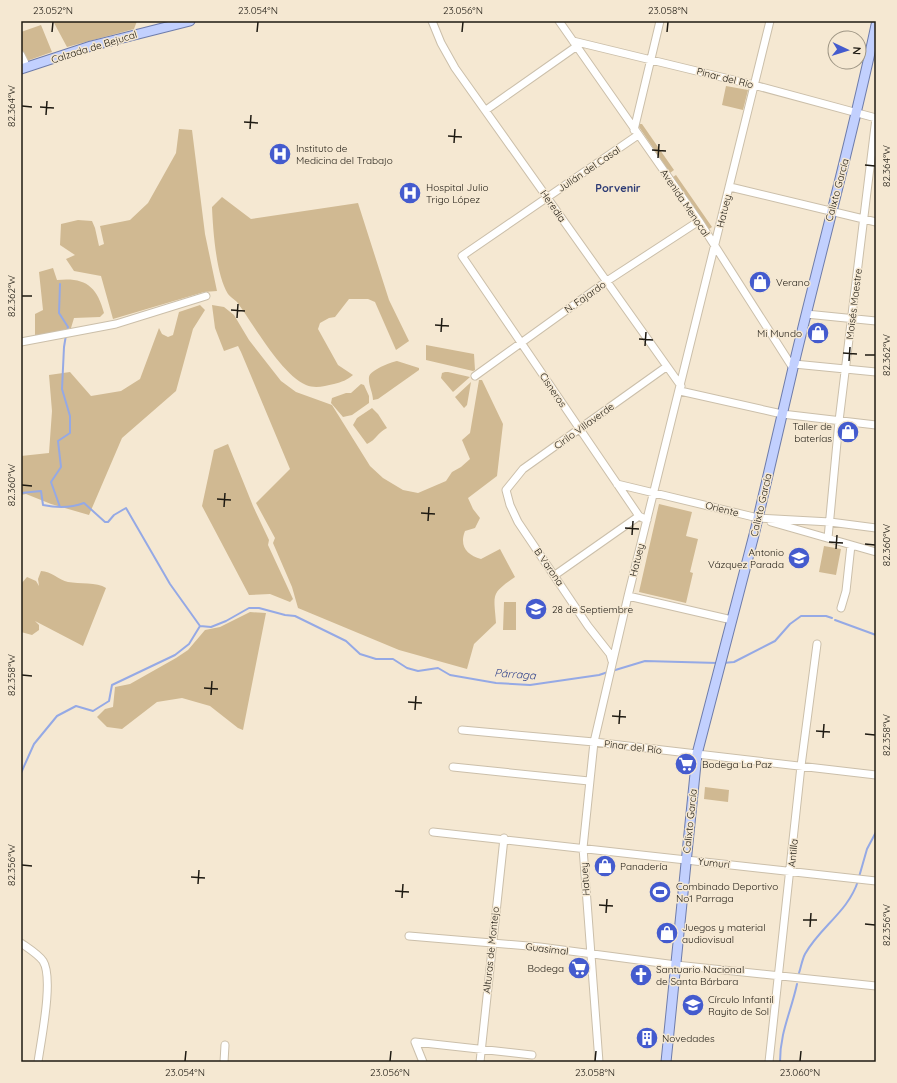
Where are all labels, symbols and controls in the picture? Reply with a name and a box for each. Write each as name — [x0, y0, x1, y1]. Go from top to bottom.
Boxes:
text: 23.052°N — [33, 4, 73, 17]
text: 23.054°N — [238, 4, 278, 17]
text: 23.056°N — [443, 4, 483, 17]
text: 23.058°N — [648, 4, 688, 17]
street label: Calzada de Bejucal — [49, 28, 139, 66]
north arrow — [827, 30, 867, 70]
text: N — [850, 46, 864, 55]
street label: Pinar del Río — [695, 65, 755, 91]
text: 82.364°W — [5, 85, 18, 127]
hospital icon: Instituto de Medicina del Trabajo — [267, 141, 293, 167]
place label: Instituto de Medicina del Trabajo — [296, 142, 393, 167]
street label: Julián del Casal — [555, 143, 623, 195]
text: 82.364°W — [880, 145, 893, 187]
street label: Calixto García — [822, 157, 852, 223]
street label: Avenida Menocal — [657, 167, 713, 239]
hospital icon: Hospital Julio Trigo López — [397, 180, 423, 206]
place label: Hospital Julio Trigo López — [426, 181, 489, 206]
district label: Porvenir — [595, 181, 641, 195]
street label: Heredia — [537, 187, 569, 225]
street label: Hatuey — [714, 193, 734, 229]
street label: Moisés Maestre — [843, 267, 865, 340]
shop icon: Verano — [747, 269, 773, 295]
text: 82.362°W — [5, 275, 18, 317]
place label: Verano — [776, 276, 810, 289]
street label: N. Fajardo — [562, 278, 608, 316]
shop icon: Mi Mundo — [805, 320, 831, 346]
place label: Mi Mundo — [757, 327, 802, 340]
text: 82.362°W — [880, 334, 893, 376]
street label: Cisneros — [537, 370, 570, 410]
street label: Cirilo Villaverde — [551, 400, 617, 452]
shop icon: Taller de baterías — [835, 419, 861, 445]
place label: Taller de baterías — [792, 420, 832, 445]
text: 82.360°W — [5, 464, 18, 506]
street label: Calixto García — [747, 472, 775, 538]
street label: Oriente — [704, 499, 740, 520]
text: 82.360°W — [880, 524, 893, 566]
street label: Hatuey — [627, 542, 647, 578]
school or university icon: Antonio Vázquez Parada — [786, 545, 812, 571]
street label: B Varona — [531, 546, 567, 588]
place label: Antonio Vázquez Parada — [708, 546, 784, 571]
school or university icon: 28 de Septiembre — [523, 596, 549, 622]
place label: 28 de Septiembre — [552, 603, 633, 616]
text: 82.358°W — [5, 654, 18, 696]
water label: Párraga — [494, 666, 538, 683]
text: 82.358°W — [880, 714, 893, 756]
street label: Pinar del Río — [603, 737, 663, 757]
supermarket icon: Bodega La Paz — [673, 751, 699, 777]
place label: Bodega La Paz — [702, 758, 772, 771]
street label: Calixto García — [680, 788, 700, 854]
street label: Antilla — [785, 838, 801, 868]
text: 82.356°W — [5, 844, 18, 886]
shop icon: Panadería — [592, 853, 618, 879]
street label: Yumurí — [697, 855, 731, 871]
place label: Panadería — [620, 860, 668, 873]
street label: Hatuey — [577, 862, 593, 896]
sports icon: Combinado Deportivo No1 Parraga — [647, 879, 673, 905]
place label: Combinado Deportivo No1 Parraga — [676, 880, 778, 905]
text: 82.356°W — [880, 904, 893, 946]
street label: Alturas de Montejo — [480, 906, 502, 994]
shop icon: Juegos y material audiovisual — [654, 920, 680, 946]
place label: Juegos y material audiovisual — [682, 921, 765, 946]
street label: Guasimal — [525, 940, 569, 958]
supermarket icon: Bodega — [566, 955, 592, 981]
place label: Bodega — [528, 962, 564, 975]
church icon: Santuario Nacional de Santa Bárbara — [628, 962, 654, 988]
place label: Santuario Nacional de Santa Bárbara — [656, 963, 744, 988]
school or university icon: Círculo Infantil Rayito de Sol — [680, 992, 706, 1018]
place label: Círculo Infantil Rayito de Sol — [708, 993, 774, 1018]
building icon: Novedades — [634, 1025, 660, 1051]
place label: Novedades — [662, 1032, 715, 1045]
text: 23.054°N — [165, 1066, 205, 1079]
text: 23.056°N — [370, 1066, 410, 1079]
text: 23.058°N — [575, 1066, 615, 1079]
text: 23.060°N — [780, 1066, 820, 1079]

